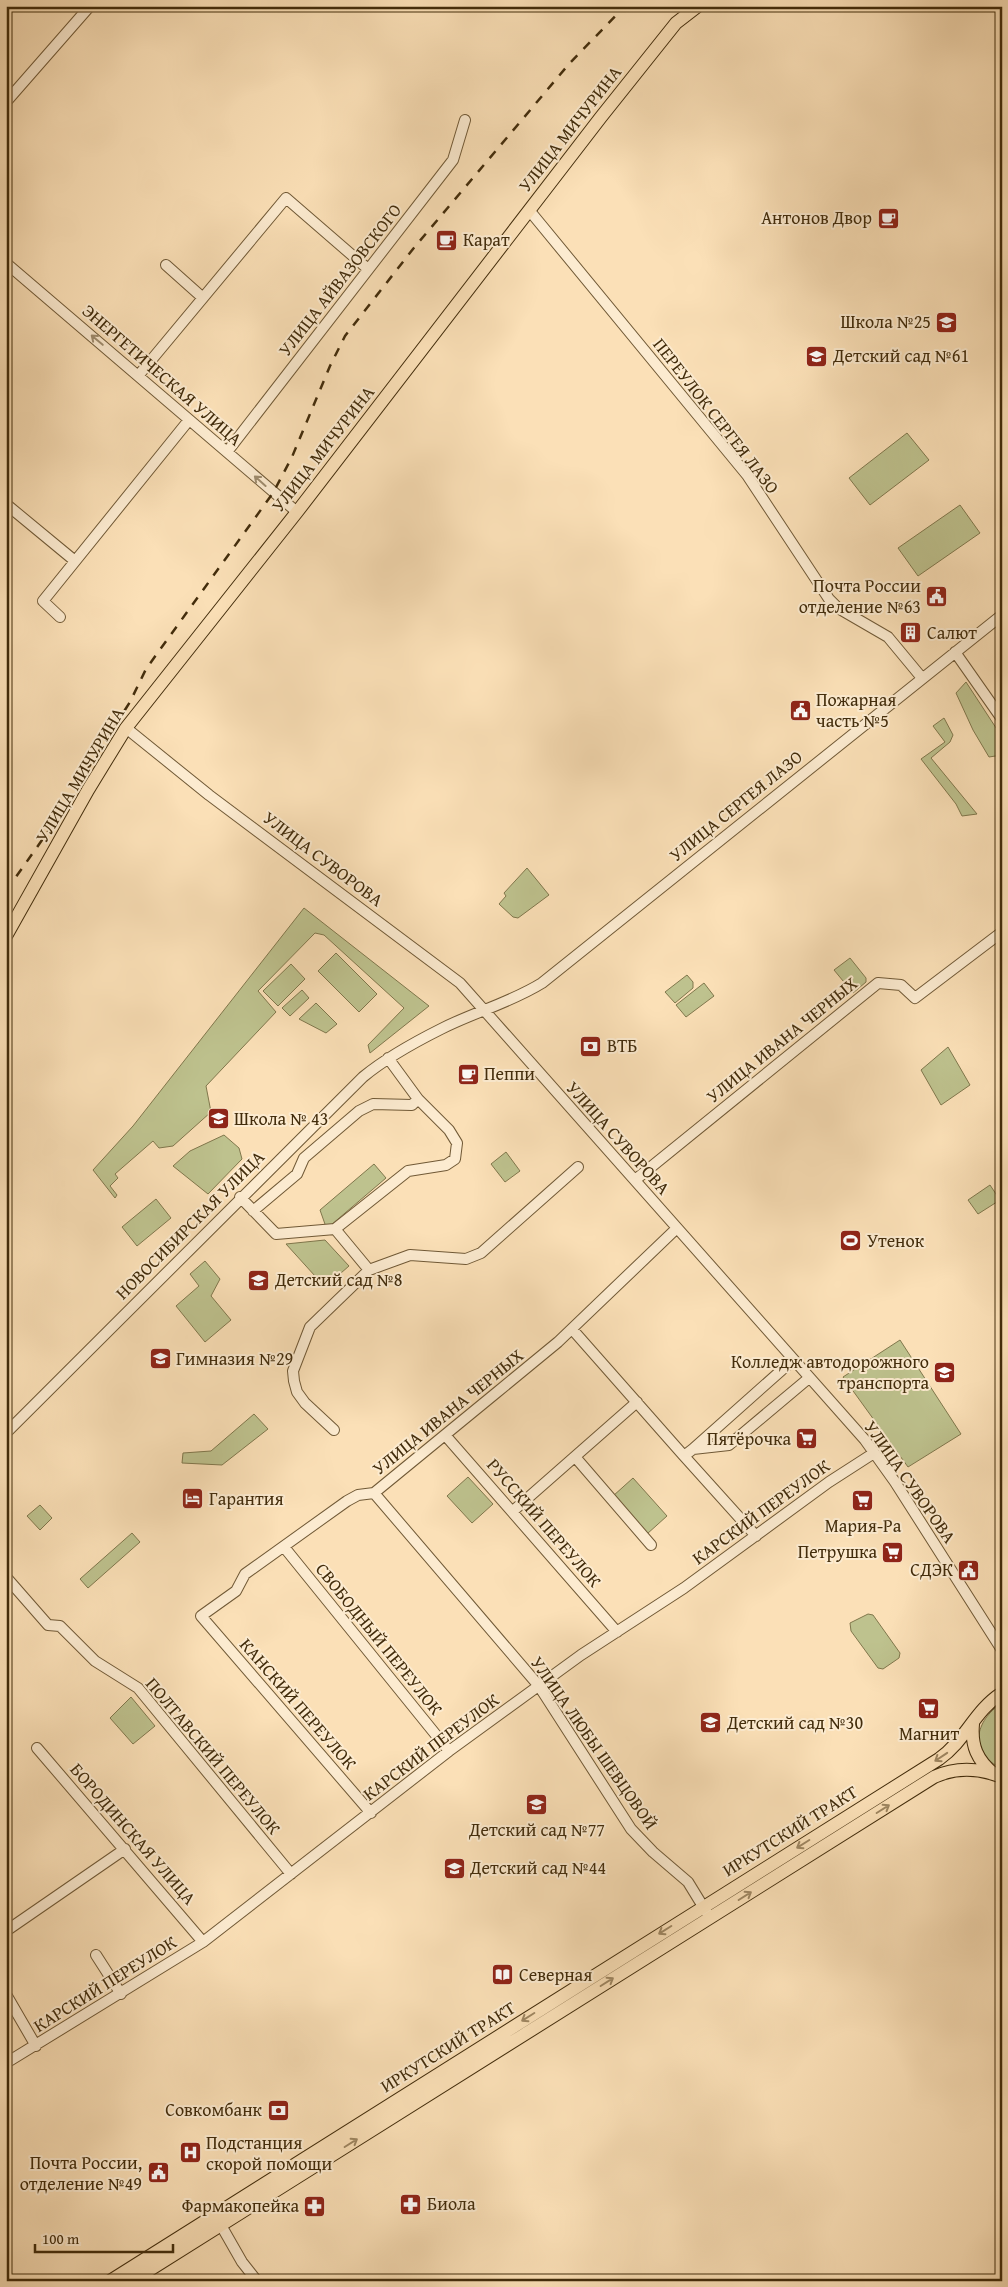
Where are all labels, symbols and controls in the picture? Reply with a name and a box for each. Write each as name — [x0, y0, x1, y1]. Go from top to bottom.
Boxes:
street label: УЛИЦА МИЧУРИНА — [512, 60, 628, 198]
street label: УЛИЦА АЙВАЗОВСКОГО — [271, 198, 408, 362]
place label: Антонов Двор — [761, 204, 872, 231]
cafe icon: Антонов Двор — [876, 206, 900, 230]
place label: Карат — [463, 226, 510, 253]
cafe icon: Карат — [435, 228, 459, 252]
street label: ЭНЕРГЕТИЧЕСКАЯ УЛИЦА — [76, 297, 248, 452]
place label: Школа №25 — [841, 308, 931, 335]
school or university icon: Школа №25 — [935, 310, 959, 334]
street label: ПЕРЕУЛОК СЕРГЕЯ ЛАЗО — [647, 332, 786, 499]
one-way arrow — [90, 335, 103, 346]
place label: Детский сад №61 — [832, 342, 969, 369]
school or university icon: Детский сад №61 — [805, 344, 829, 368]
street label: УЛИЦА МИЧУРИНА — [265, 380, 381, 518]
one-way arrow — [253, 475, 266, 487]
place label: Почта России отделение №63 — [799, 572, 921, 620]
public building icon: Почта России отделение №63 — [925, 584, 949, 608]
place label: Салют — [927, 619, 977, 646]
building icon: Салют — [899, 621, 923, 645]
place label: Пожарная часть №5 — [816, 686, 896, 734]
public building icon: Пожарная часть №5 — [788, 698, 812, 722]
street label: УЛИЦА МИЧУРИНА — [28, 702, 131, 848]
street label: УЛИЦА СЕРГЕЯ ЛАЗО — [663, 743, 808, 868]
street label: УЛИЦА СУВОРОВА — [257, 804, 389, 913]
street label: УЛИЦА ИВАНА ЧЕРНЫХ — [700, 970, 863, 1109]
place label: ВТБ — [607, 1032, 638, 1059]
bank icon: ВТБ — [579, 1034, 603, 1058]
place label: Пеппи — [484, 1060, 535, 1087]
cafe icon: Пеппи — [456, 1062, 480, 1086]
street label: УЛИЦА СУВОРОВА — [560, 1075, 677, 1200]
place label: Школа № 43 — [234, 1105, 328, 1132]
school or university icon: Школа № 43 — [206, 1107, 230, 1131]
street label: НОВОСИБИРСКАЯ УЛИЦА — [109, 1144, 270, 1305]
place label: Утенок — [867, 1227, 925, 1254]
sports icon: Утенок — [839, 1229, 863, 1253]
place label: Детский сад №8 — [274, 1266, 402, 1293]
school or university icon: Детский сад №8 — [247, 1268, 271, 1292]
street label: УЛИЦА ИВАНА ЧЕРНЫХ — [366, 1342, 529, 1481]
place label: Гимназия №29 — [176, 1345, 293, 1372]
school or university icon: Гимназия №29 — [148, 1347, 172, 1371]
place label: Колледж автодорожного транспорта — [731, 1348, 929, 1396]
school or university icon: Колледж автодорожного транспорта — [933, 1360, 957, 1384]
street label: УЛИЦА СУВОРОВА — [858, 1415, 963, 1549]
place label: Пятёрочка — [707, 1425, 791, 1452]
supermarket icon: Пятёрочка — [795, 1427, 819, 1451]
street label: РУССКИЙ ПЕРЕУЛОК — [481, 1452, 608, 1593]
street label: КАРСКИЙ ПЕРЕУЛОК — [686, 1452, 835, 1571]
place label: Гарантия — [209, 1485, 284, 1512]
hotel icon: Гарантия — [181, 1487, 205, 1511]
supermarket icon: Мария-Ра — [851, 1489, 875, 1513]
place label: Мария-Ра — [825, 1512, 902, 1539]
place label: Петрушка — [798, 1538, 877, 1565]
supermarket icon: Петрушка — [881, 1540, 905, 1564]
place label: СДЭК — [910, 1556, 953, 1583]
street label: СВОБОДНЫЙ ПЕРЕУЛОК — [309, 1557, 449, 1721]
public building icon: СДЭК — [957, 1558, 981, 1582]
street label: КАНСКИЙ ПЕРЕУЛОК — [233, 1632, 363, 1775]
street label: УЛИЦА ЛЮБЫ ШЕВЦОВОЙ — [524, 1651, 665, 1835]
street label: ПОЛТАВСКИЙ ПЕРЕУЛОК — [139, 1671, 287, 1840]
street label: КАРСКИЙ ПЕРЕУЛОК — [357, 1686, 505, 1807]
supermarket icon: Магнит — [917, 1697, 941, 1721]
place label: Детский сад №30 — [726, 1709, 863, 1736]
school or university icon: Детский сад №30 — [699, 1711, 723, 1735]
place label: Магнит — [899, 1720, 959, 1747]
one-way arrow — [934, 1753, 948, 1763]
street label: БОРОДИНСКАЯ УЛИЦА — [64, 1757, 203, 1911]
street label: ИРКУТСКИЙ ТРАКТ — [717, 1778, 863, 1883]
school or university icon: Детский сад №77 — [525, 1793, 549, 1817]
one-way arrow — [875, 1804, 889, 1814]
place label: Детский сад №77 — [468, 1816, 605, 1843]
one-way arrow — [796, 1838, 810, 1849]
place label: Детский сад №44 — [469, 1854, 606, 1881]
school or university icon: Детский сад №44 — [442, 1856, 466, 1880]
one-way arrow — [738, 1890, 752, 1901]
one-way arrow — [659, 1925, 673, 1935]
street label: КАРСКИЙ ПЕРЕУЛОК — [28, 1929, 182, 2039]
place label: Северная — [519, 1961, 592, 1988]
library icon: Северная — [491, 1963, 515, 1987]
one-way arrow — [600, 1977, 614, 1987]
street label: ИРКУТСКИЙ ТРАКТ — [375, 1994, 521, 2099]
one-way arrow — [521, 2012, 535, 2022]
place label: Совкомбанк — [165, 2096, 263, 2123]
bank icon: Совкомбанк — [266, 2098, 290, 2122]
place label: Подстанция скорой помощи — [206, 2129, 332, 2177]
one-way arrow — [344, 2138, 358, 2148]
hospital icon: Подстанция скорой помощи — [178, 2141, 202, 2165]
place label: Почта России, отделение №49 — [20, 2149, 142, 2197]
public building icon: Почта России, отделение №49 — [146, 2161, 170, 2185]
place label: Биола — [427, 2190, 476, 2217]
place label: Фармакопейка — [182, 2192, 299, 2219]
pharmacy icon: Биола — [399, 2192, 423, 2216]
pharmacy icon: Фармакопейка — [303, 2194, 327, 2218]
scale bar — [35, 2222, 172, 2254]
text: 100 m — [42, 2228, 80, 2249]

